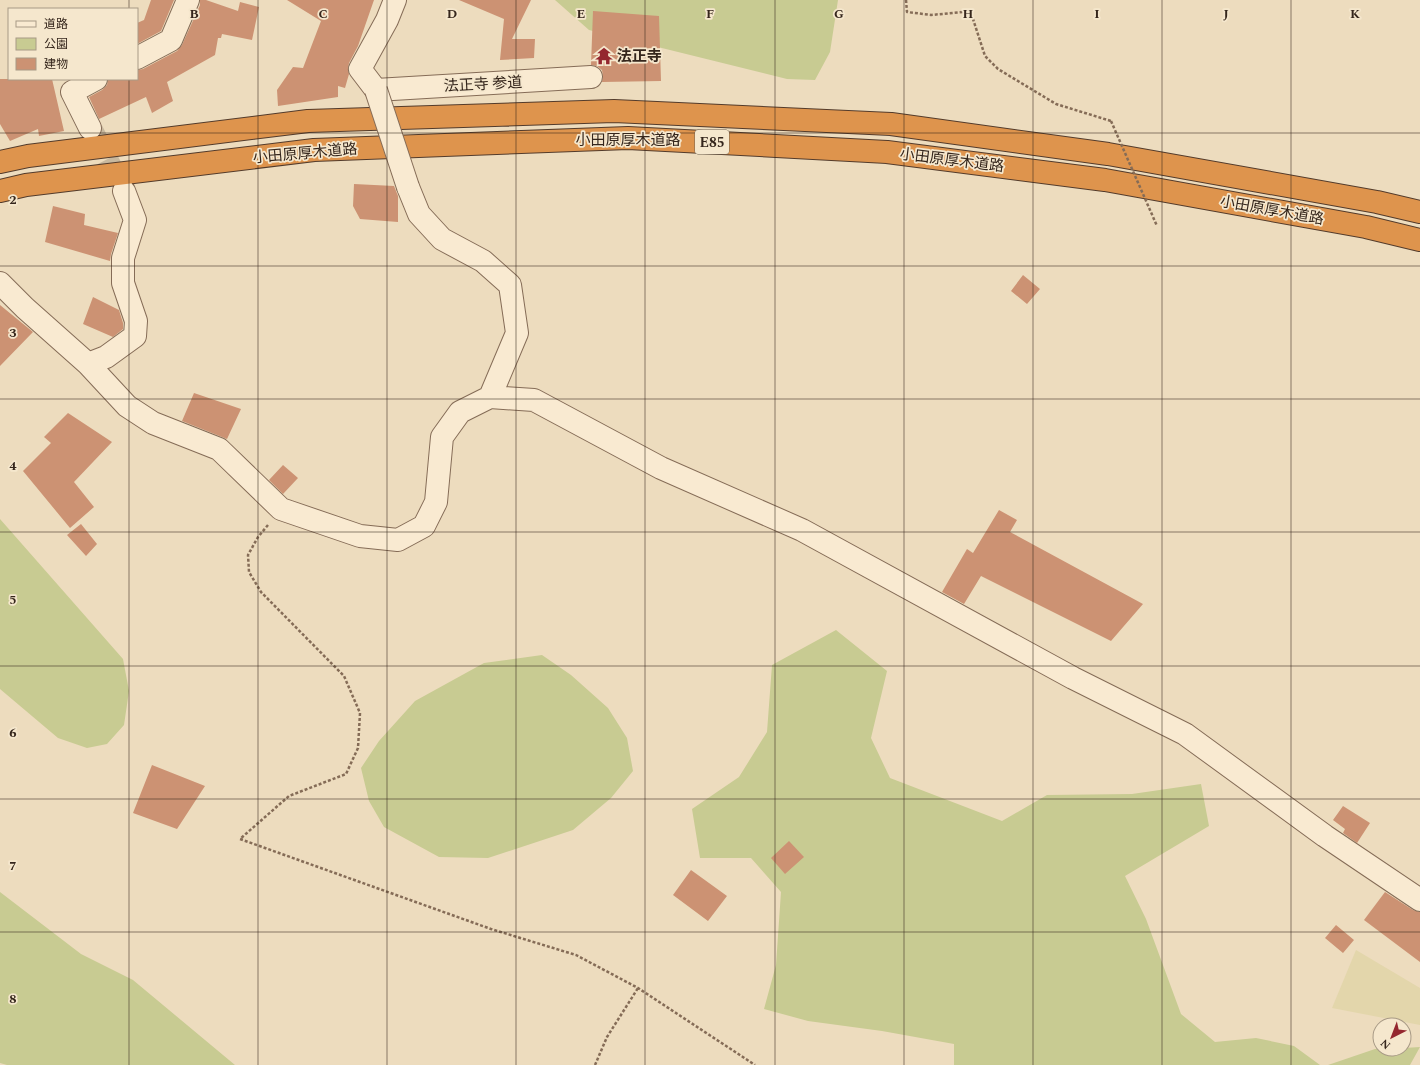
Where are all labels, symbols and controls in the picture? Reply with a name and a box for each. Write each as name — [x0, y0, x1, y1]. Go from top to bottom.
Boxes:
text: B — [189, 4, 199, 24]
text: C — [318, 4, 328, 24]
text: D — [447, 4, 457, 24]
text: E — [577, 4, 586, 24]
text: F — [706, 4, 714, 24]
text: G — [834, 4, 844, 24]
text: H — [963, 4, 974, 24]
text: I — [1094, 4, 1100, 24]
text: J — [1223, 4, 1229, 24]
text: K — [1350, 4, 1360, 24]
legend — [8, 8, 138, 80]
text: 道路 — [44, 15, 68, 34]
text: 公園 — [44, 35, 68, 54]
place label: 法正寺 — [617, 45, 662, 68]
temple icon: 法正寺 — [594, 46, 614, 66]
text: 建物 — [44, 55, 68, 74]
street label: 法正寺 参道 — [443, 71, 523, 98]
street label: 小田原厚木道路 — [575, 129, 681, 152]
road number: E85 — [695, 130, 729, 154]
street label: 小田原厚木道路 — [252, 137, 358, 170]
street label: 小田原厚木道路 — [898, 143, 1005, 178]
text: 2 — [9, 190, 17, 210]
street label: 小田原厚木道路 — [1218, 190, 1326, 231]
text: 3 — [9, 323, 17, 343]
text: 4 — [9, 456, 17, 476]
text: 5 — [9, 590, 17, 610]
text: 6 — [9, 723, 17, 743]
text: 7 — [9, 856, 17, 876]
text: 8 — [9, 989, 17, 1009]
north arrow — [1372, 1017, 1412, 1057]
text: N — [1377, 1035, 1395, 1053]

